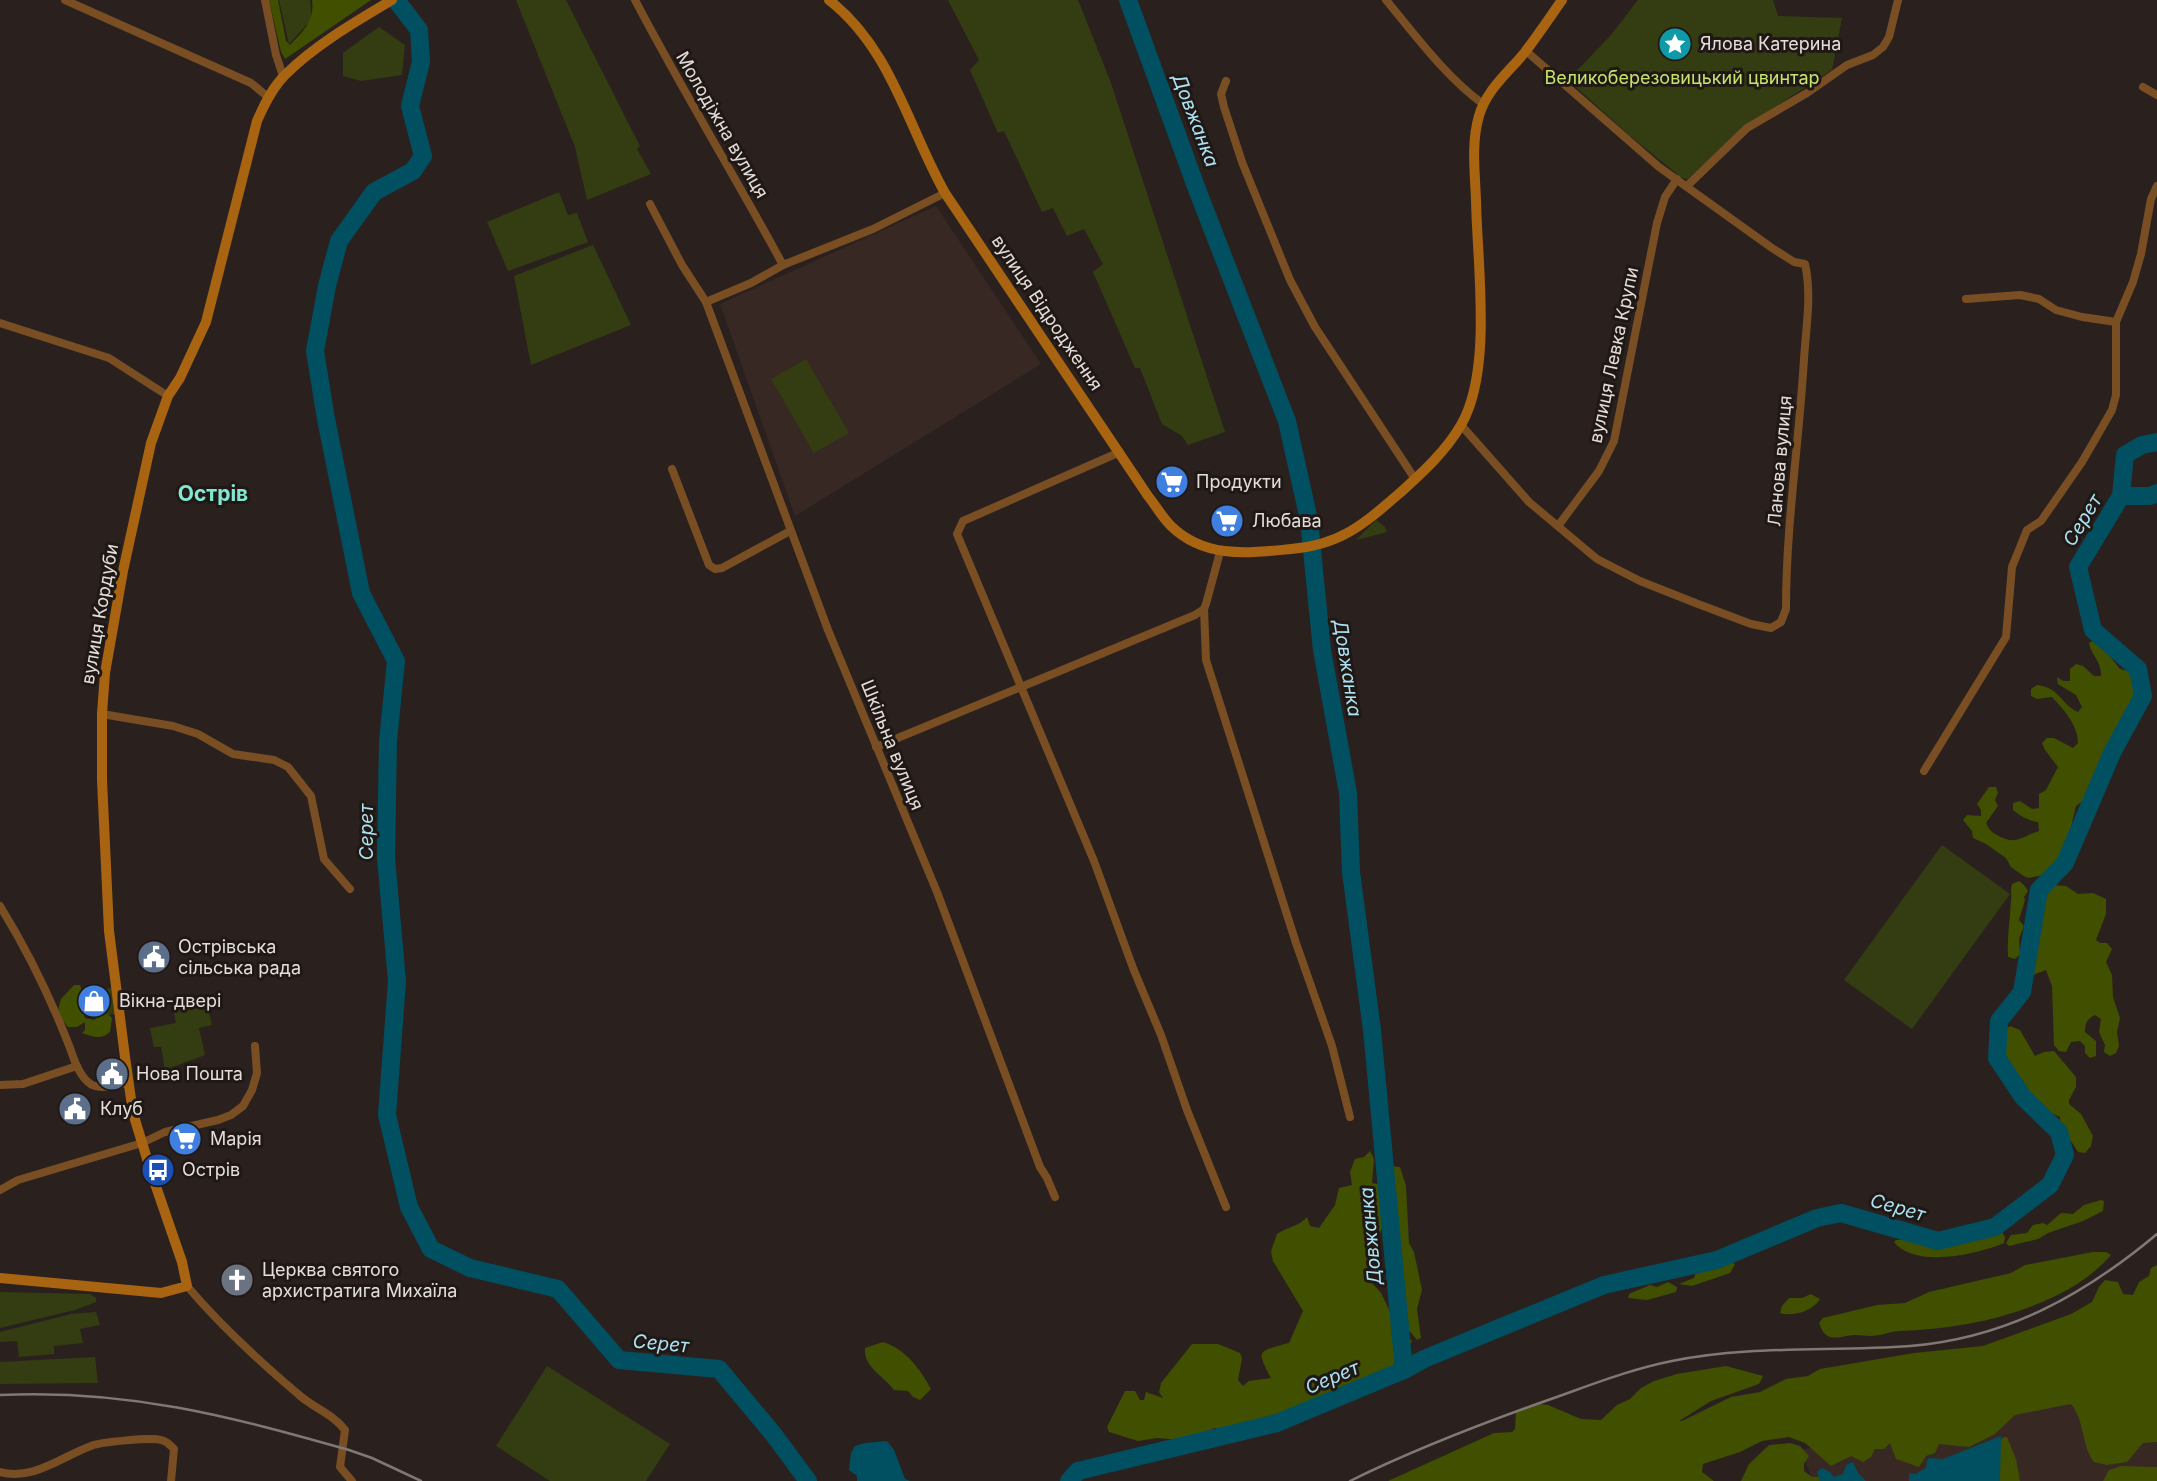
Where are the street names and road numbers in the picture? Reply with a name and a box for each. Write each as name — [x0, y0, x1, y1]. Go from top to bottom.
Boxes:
street label: Молодіжна вулиця — [672, 48, 773, 202]
street label: вулиця Відродження — [988, 231, 1107, 394]
street label: вулиця Левка Крупи — [1585, 265, 1642, 445]
street label: Ланова вулиця — [1763, 395, 1796, 527]
street label: вулиця Кордуби — [77, 542, 122, 686]
street label: Шкільна вулиця — [857, 677, 928, 813]

